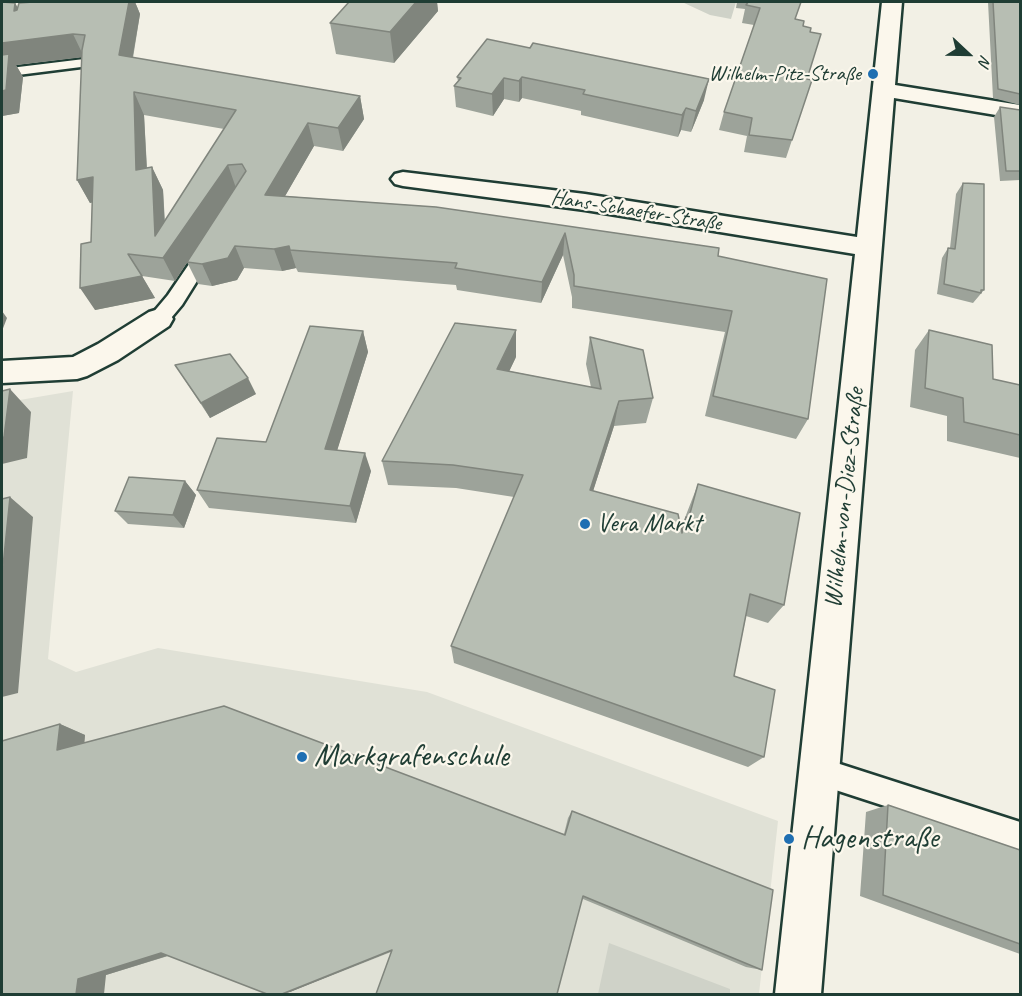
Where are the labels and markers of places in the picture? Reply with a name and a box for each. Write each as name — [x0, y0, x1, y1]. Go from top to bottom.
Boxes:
place label: Wilhelm-Pitz-Straße — [709, 61, 861, 87]
marker: Wilhelm-Pitz-Straße — [866, 67, 880, 81]
place label: Vera Markt — [597, 508, 701, 540]
marker: Vera Markt — [578, 517, 592, 531]
place label: Markgrafenschule — [314, 738, 509, 776]
marker: Markgrafenschule — [295, 750, 309, 764]
place label: Hagenstraße — [801, 820, 938, 858]
marker: Hagenstraße — [782, 832, 796, 846]

